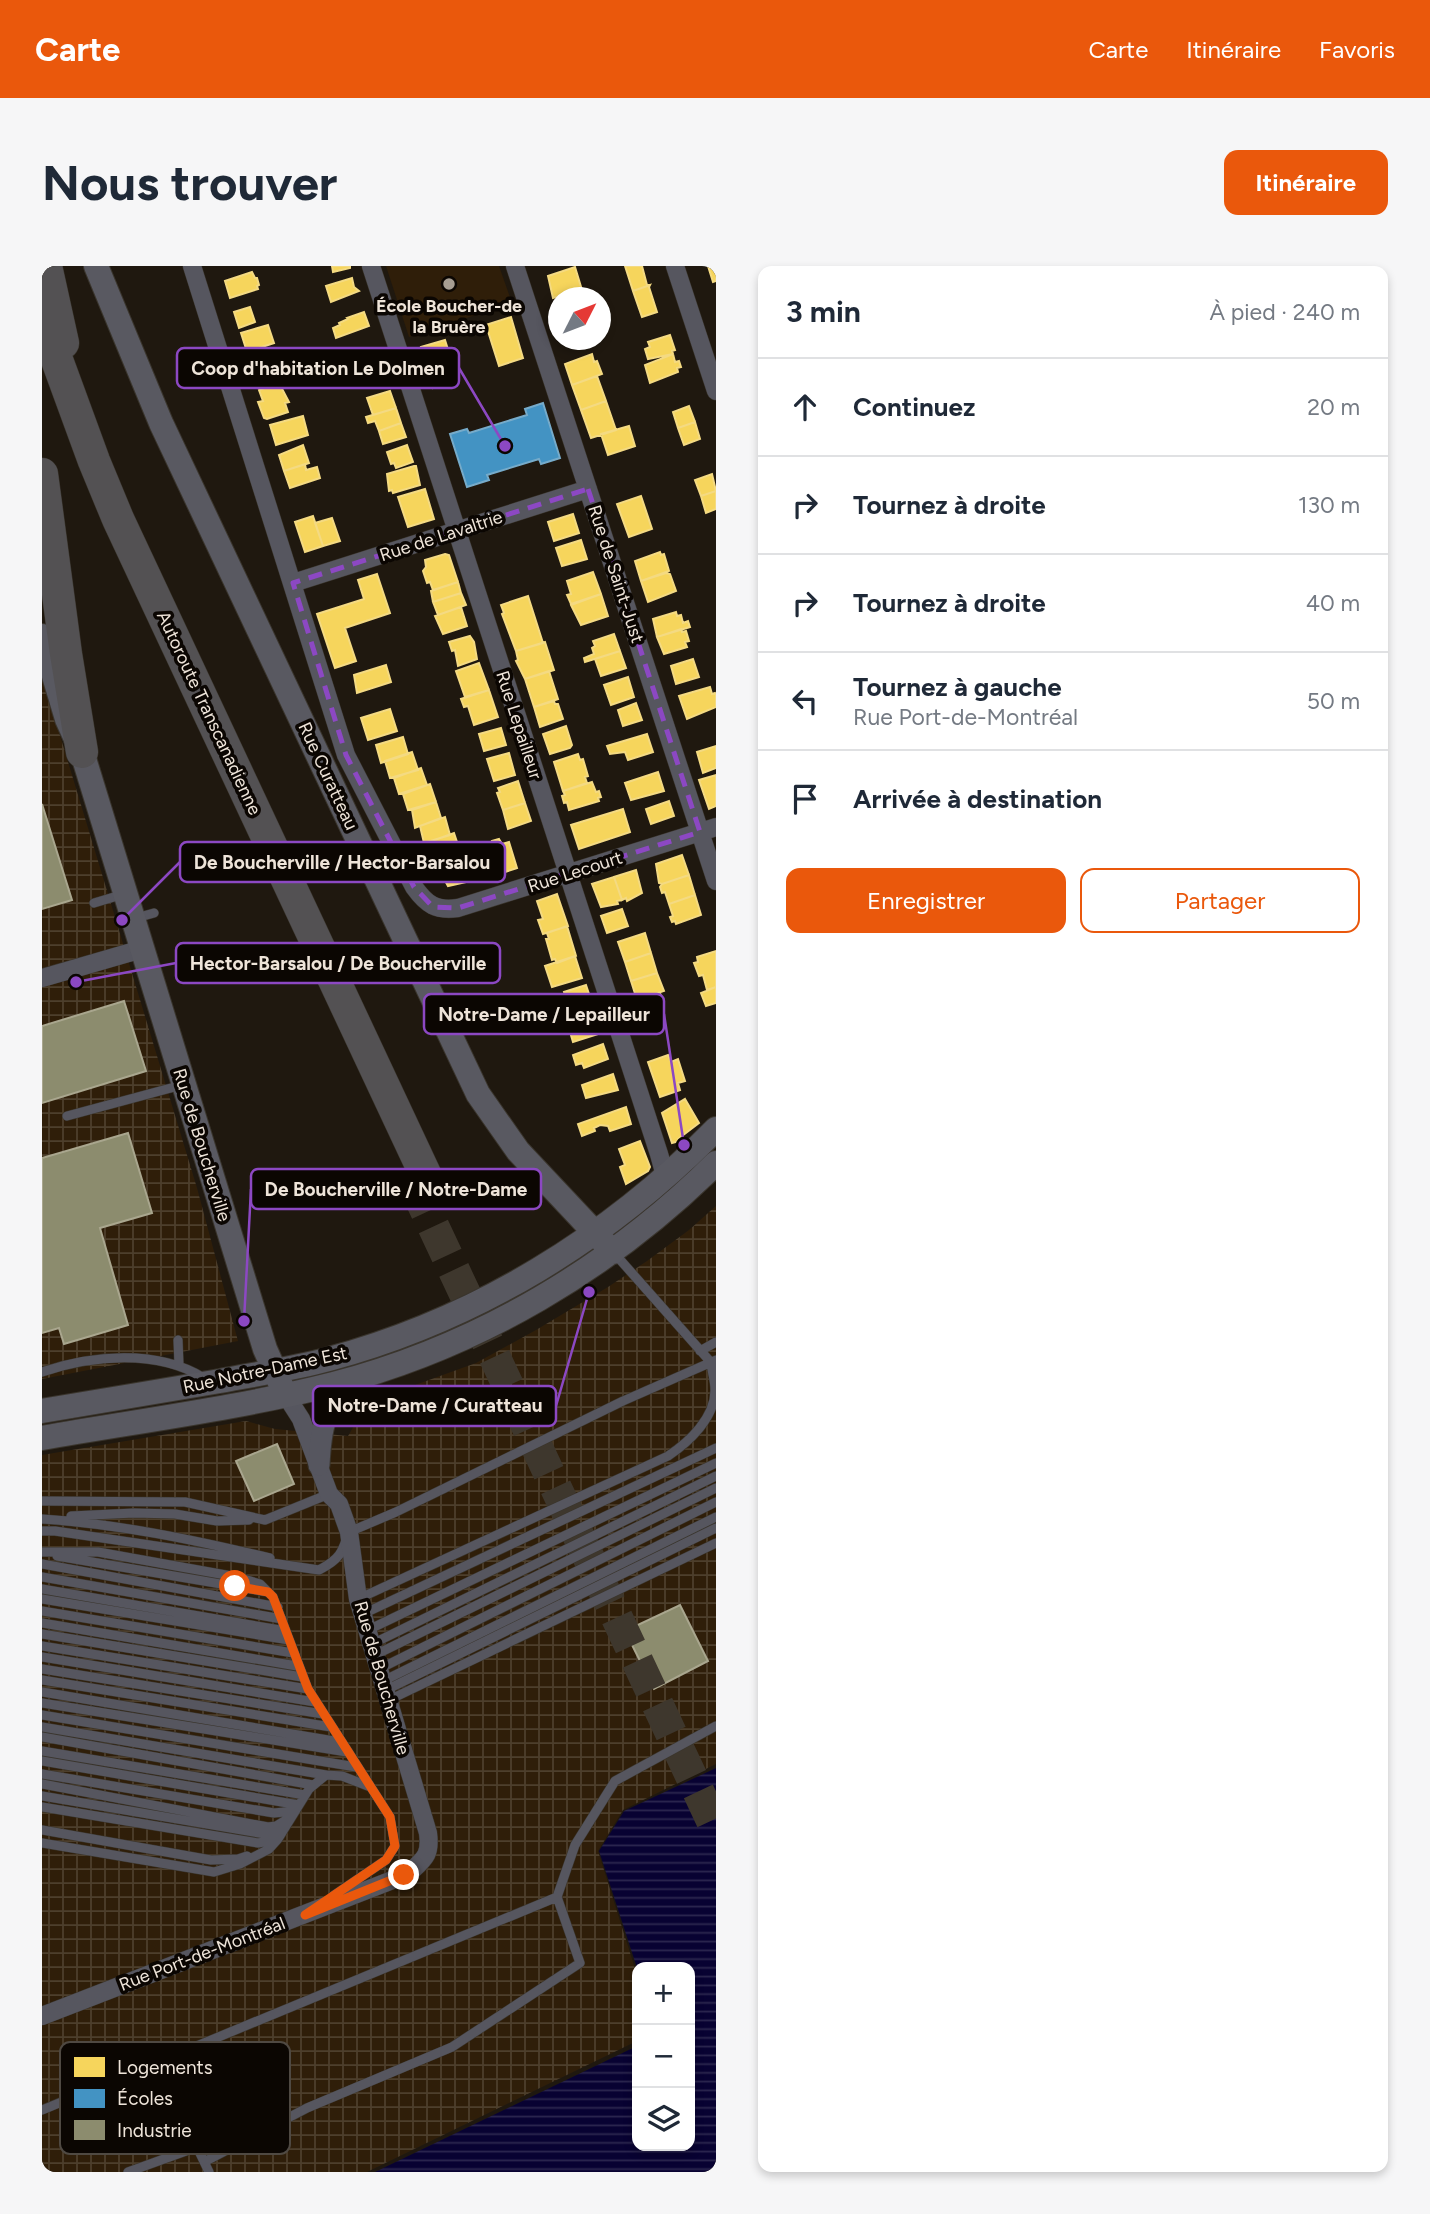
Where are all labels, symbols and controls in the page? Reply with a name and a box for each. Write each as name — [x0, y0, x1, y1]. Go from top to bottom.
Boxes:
text: Carte — [35, 30, 120, 69]
text: Carte — [1088, 35, 1148, 64]
text: Itinéraire — [1186, 35, 1281, 64]
text: Favoris — [1319, 35, 1395, 64]
button: Itinéraire — [1224, 150, 1388, 215]
text: Nous trouver — [42, 153, 337, 212]
marker: École Boucher-de la Bruère — [441, 276, 457, 292]
north arrow — [548, 287, 611, 350]
text: 3 min — [786, 293, 861, 330]
place label: École Boucher-de la Bruère — [376, 295, 522, 338]
text: À pied · 240 m — [1209, 298, 1360, 326]
callout: Coop d'habitation Le Dolmen — [177, 348, 459, 388]
text: Coop d'habitation Le Dolmen — [191, 357, 445, 380]
icon: ahead — [786, 388, 824, 426]
text: Continuez — [853, 391, 975, 423]
text: 20 m — [1307, 393, 1360, 421]
icon: right — [786, 486, 824, 524]
text: Tournez à droite — [853, 489, 1046, 521]
text: 130 m — [1298, 491, 1360, 519]
street label: Rue de Saint-Just — [583, 502, 649, 646]
street label: Rue de Lavaltrie — [377, 506, 505, 566]
icon: right — [786, 584, 824, 622]
text: Tournez à droite — [853, 587, 1046, 619]
text: 40 m — [1306, 589, 1360, 617]
street label: Autoroute Transcanadienne — [152, 608, 266, 819]
street label: Rue Lepailleur — [491, 668, 547, 782]
text: Tournez à gauche — [853, 671, 1062, 703]
icon: left — [786, 682, 824, 720]
text: 50 m — [1307, 687, 1360, 715]
text: Rue Port-de-Montréal — [853, 703, 1078, 731]
street label: Rue Curatteau — [293, 719, 363, 833]
icon: arrive — [786, 780, 824, 818]
text: Arrivée à destination — [853, 783, 1102, 815]
callout: De Boucherville / Hector-Barsalou — [180, 842, 505, 882]
street label: Rue Lecourt — [525, 846, 625, 898]
text: De Boucherville / Hector-Barsalou — [194, 851, 490, 874]
button: Enregistrer — [786, 868, 1066, 933]
button: Partager — [1080, 868, 1360, 933]
callout: Hector-Barsalou / De Boucherville — [176, 943, 500, 983]
text: Hector-Barsalou / De Boucherville — [190, 952, 487, 975]
callout: Notre-Dame / Lepailleur — [424, 994, 664, 1034]
text: Notre-Dame / Lepailleur — [438, 1003, 650, 1026]
street label: Rue de Boucherville — [168, 1066, 236, 1224]
callout: De Boucherville / Notre-Dame — [251, 1169, 541, 1209]
text: De Boucherville / Notre-Dame — [265, 1178, 528, 1201]
street label: Rue Notre-Dame Est — [181, 1342, 349, 1398]
callout: Notre-Dame / Curatteau — [313, 1386, 556, 1426]
text: Notre-Dame / Curatteau — [327, 1394, 543, 1417]
route start — [219, 1570, 250, 1601]
street label: Rue de Boucherville — [350, 1599, 415, 1758]
route end — [388, 1859, 419, 1890]
street label: Rue Port-de-Montréal — [116, 1912, 288, 1996]
map controls — [632, 1962, 695, 2151]
button: + — [632, 1962, 695, 2025]
button: − — [632, 2025, 695, 2088]
legend — [60, 2042, 290, 2154]
text: Logements — [117, 2056, 213, 2079]
text: Écoles — [117, 2087, 173, 2110]
button: layers — [632, 2088, 695, 2151]
text: Industrie — [117, 2119, 192, 2142]

